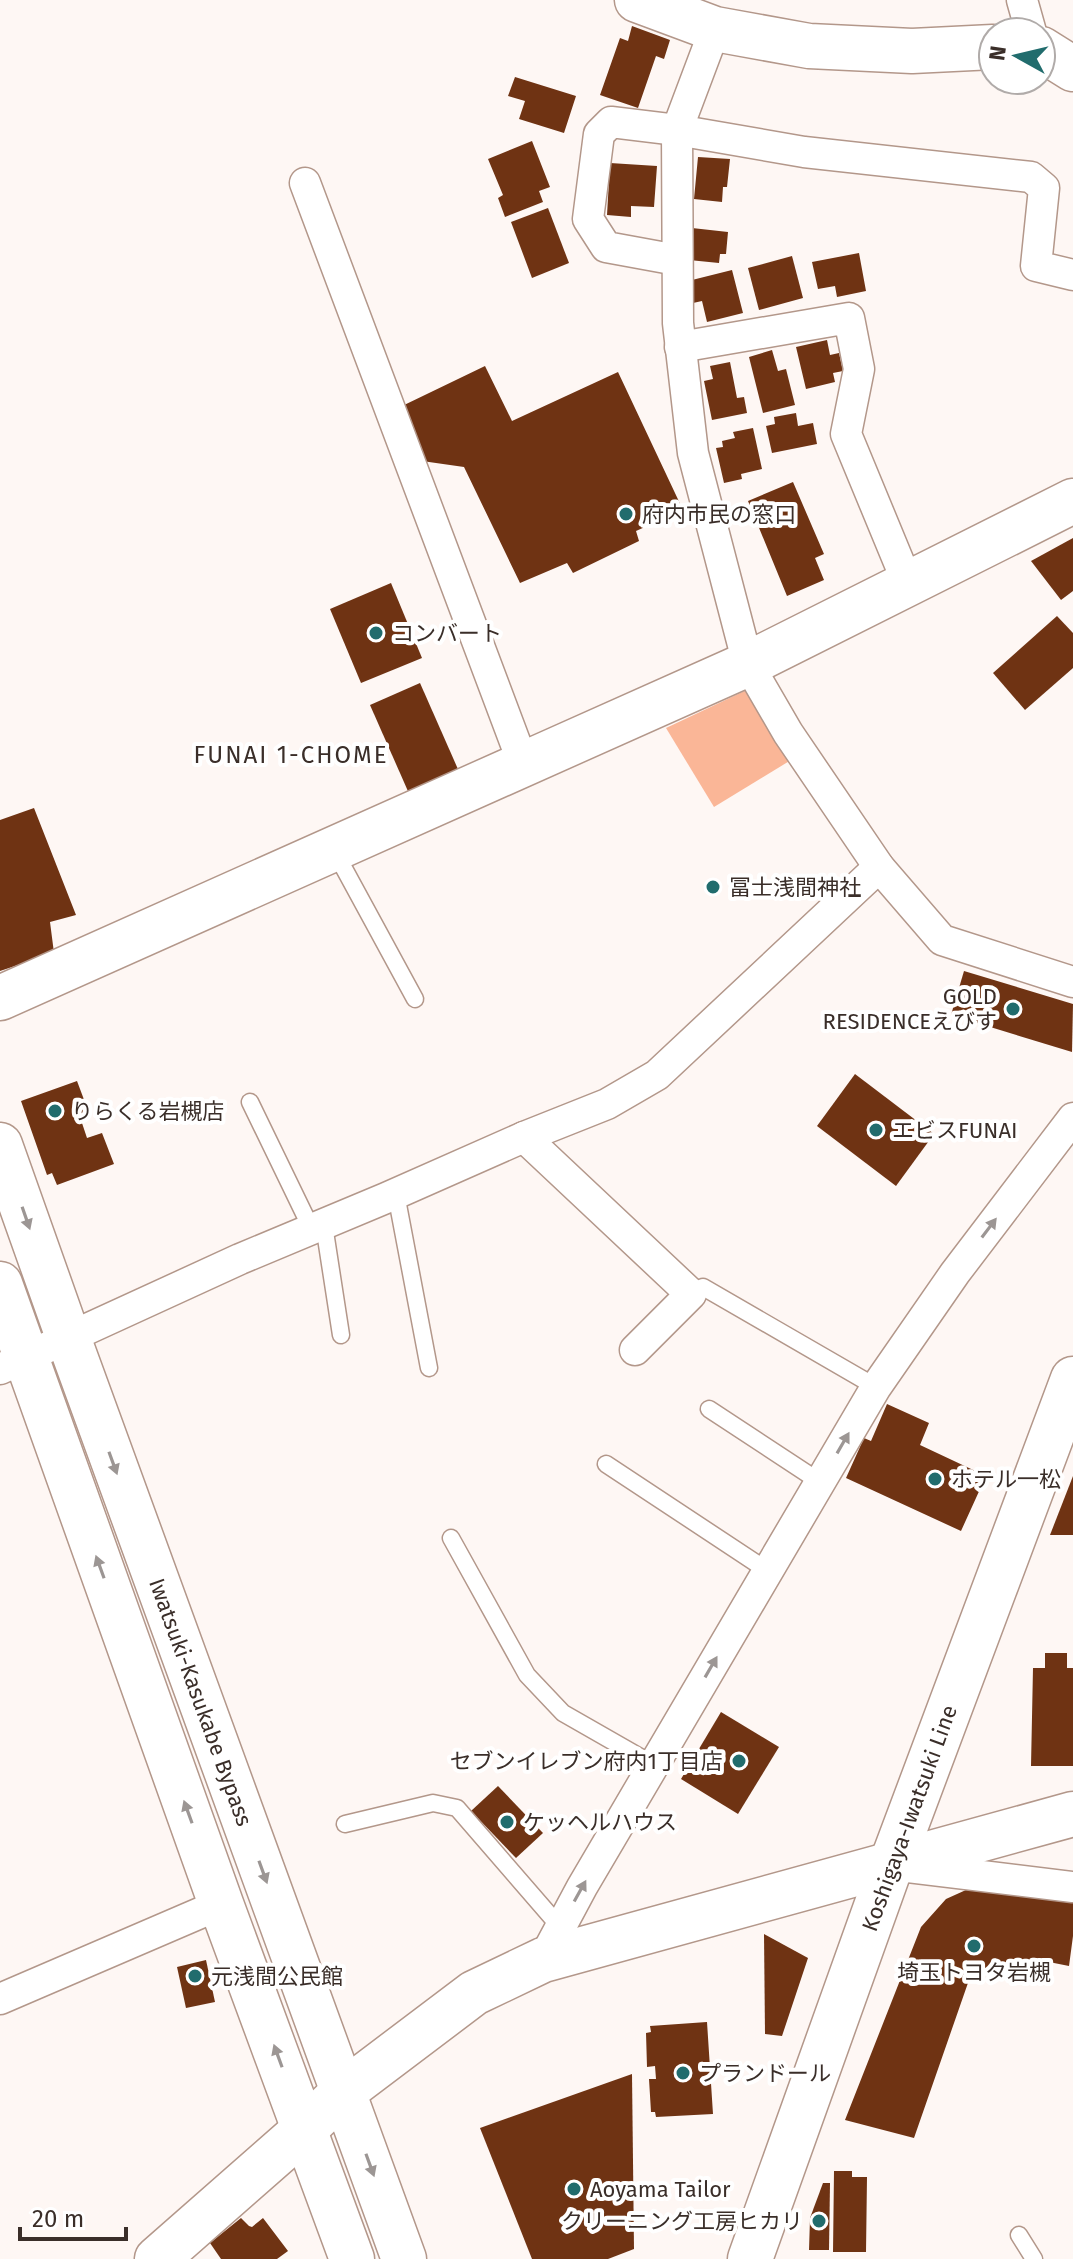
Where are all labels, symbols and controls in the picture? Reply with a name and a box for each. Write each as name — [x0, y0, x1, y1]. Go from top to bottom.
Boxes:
north arrow — [977, 16, 1057, 96]
text: N — [983, 44, 1012, 62]
place label: 府内市民の窓口 — [642, 501, 796, 528]
marker: 府内市民の窓口 — [617, 505, 635, 523]
place label: コンバート — [392, 620, 502, 647]
marker: コンバート — [367, 624, 385, 642]
district label: FUNAI 1-CHOME — [193, 741, 389, 769]
place label: 冨士浅間神社 — [729, 874, 861, 901]
marker: 冨士浅間神社 — [704, 878, 722, 896]
place label: GOLD RESIDENCEえびす — [823, 983, 997, 1035]
marker: GOLD RESIDENCEえびす — [1004, 1000, 1022, 1018]
place label: りらくる岩槻店 — [71, 1098, 225, 1125]
marker: りらくる岩槻店 — [46, 1102, 64, 1120]
place label: エビスFUNAI — [892, 1117, 1018, 1144]
marker: エビスFUNAI — [867, 1121, 885, 1139]
one-way arrow — [20, 1207, 33, 1231]
one-way arrow — [980, 1218, 996, 1238]
one-way arrow — [836, 1432, 850, 1454]
one-way arrow — [108, 1451, 120, 1475]
place label: ホテル一松 — [951, 1466, 1061, 1493]
marker: ホテル一松 — [926, 1470, 944, 1488]
one-way arrow — [94, 1555, 106, 1579]
street label: Iwatsuki-Kasukabe Bypass — [143, 1575, 258, 1830]
one-way arrow — [704, 1656, 718, 1678]
street label: Koshigaya-Iwatsuki Line — [856, 1701, 963, 1935]
place label: セブンイレブン府内1丁目店 — [449, 1748, 723, 1775]
marker: セブンイレブン府内1丁目店 — [730, 1752, 748, 1770]
one-way arrow — [182, 1800, 194, 1824]
place label: ケッヘルハウス — [523, 1809, 677, 1836]
marker: ケッヘルハウス — [498, 1813, 516, 1831]
one-way arrow — [257, 1861, 269, 1885]
one-way arrow — [573, 1880, 587, 1903]
marker: 埼玉トヨタ岩槻 — [965, 1937, 983, 1955]
place label: 埼玉トヨタ岩槻 — [897, 1959, 1051, 1986]
place label: 元浅間公民館 — [211, 1963, 343, 1990]
marker: 元浅間公民館 — [186, 1967, 204, 1985]
one-way arrow — [271, 2044, 283, 2068]
place label: プランドール — [699, 2060, 831, 2087]
marker: プランドール — [674, 2064, 692, 2082]
one-way arrow — [364, 2153, 376, 2177]
place label: Aoyama Tailor — [590, 2176, 731, 2203]
marker: Aoyama Tailor — [565, 2180, 583, 2198]
scale bar — [20, 2191, 126, 2241]
text: 20 m — [32, 2205, 84, 2233]
place label: クリーニング工房ヒカリ — [561, 2208, 803, 2235]
marker: クリーニング工房ヒカリ — [810, 2212, 828, 2230]

